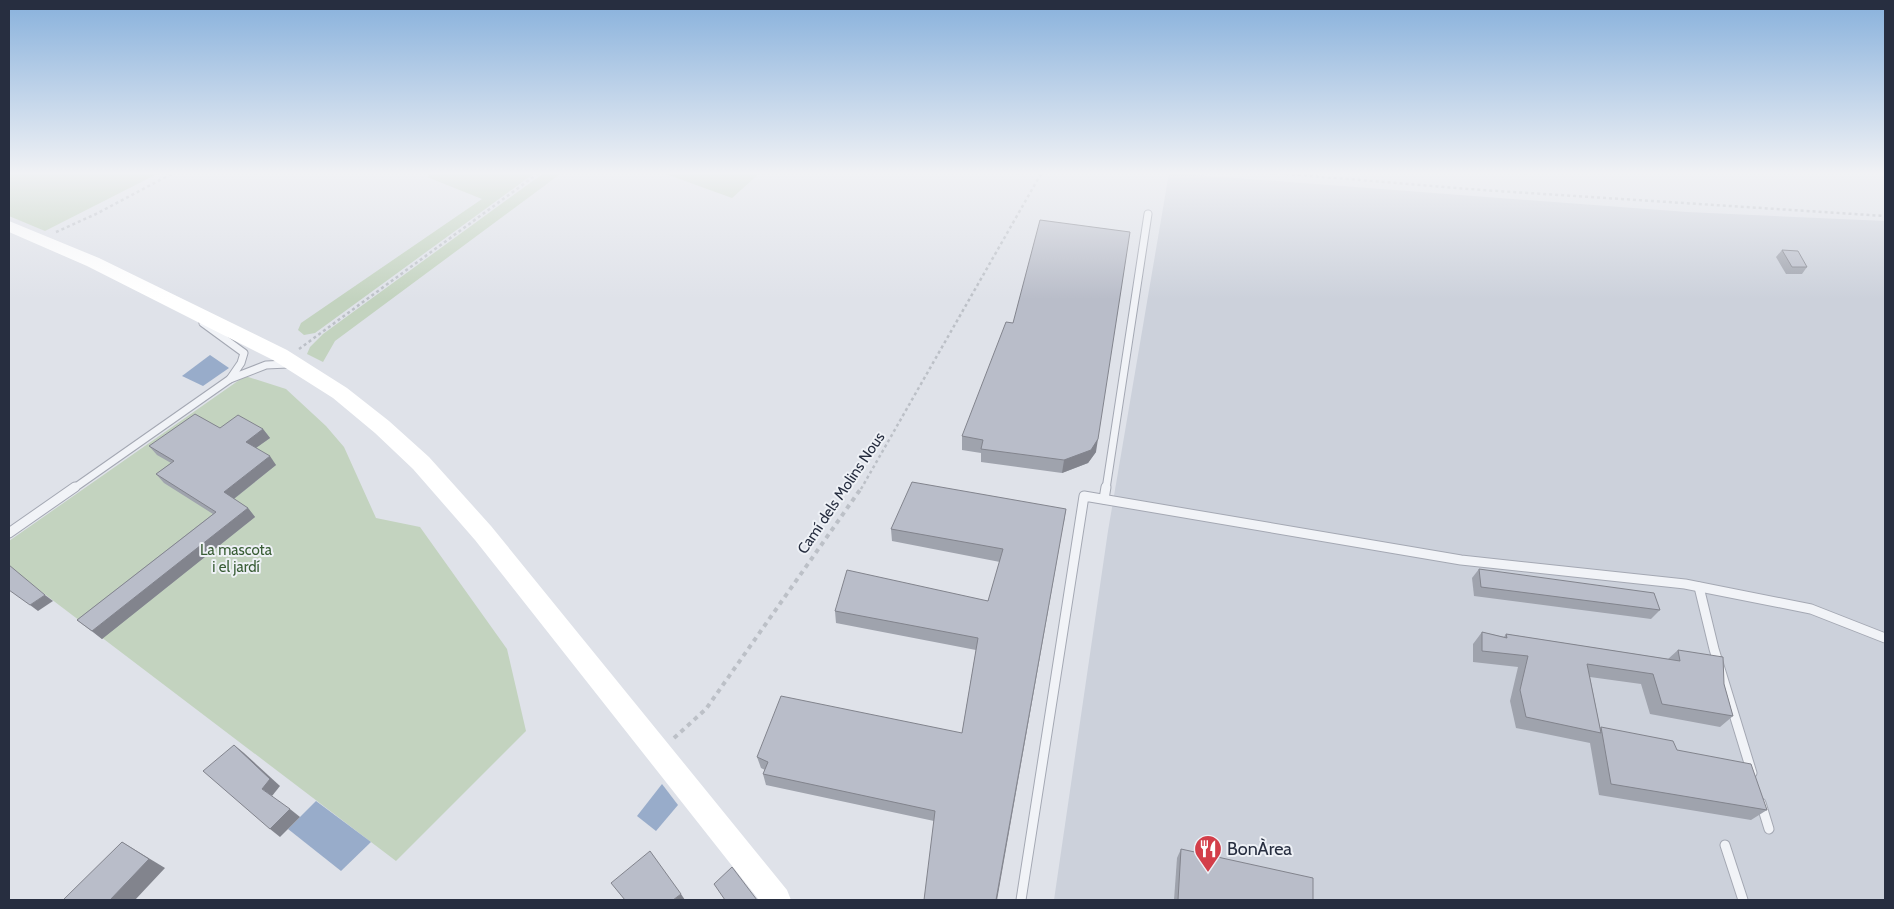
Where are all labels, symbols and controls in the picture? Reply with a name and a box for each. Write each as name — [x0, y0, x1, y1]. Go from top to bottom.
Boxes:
street label: Camí dels Molins Nous — [794, 429, 888, 557]
park label: La mascota i el jardí — [200, 541, 273, 576]
restaurant icon: BonÀrea — [1193, 834, 1223, 873]
place label: BonÀrea — [1227, 838, 1292, 860]

